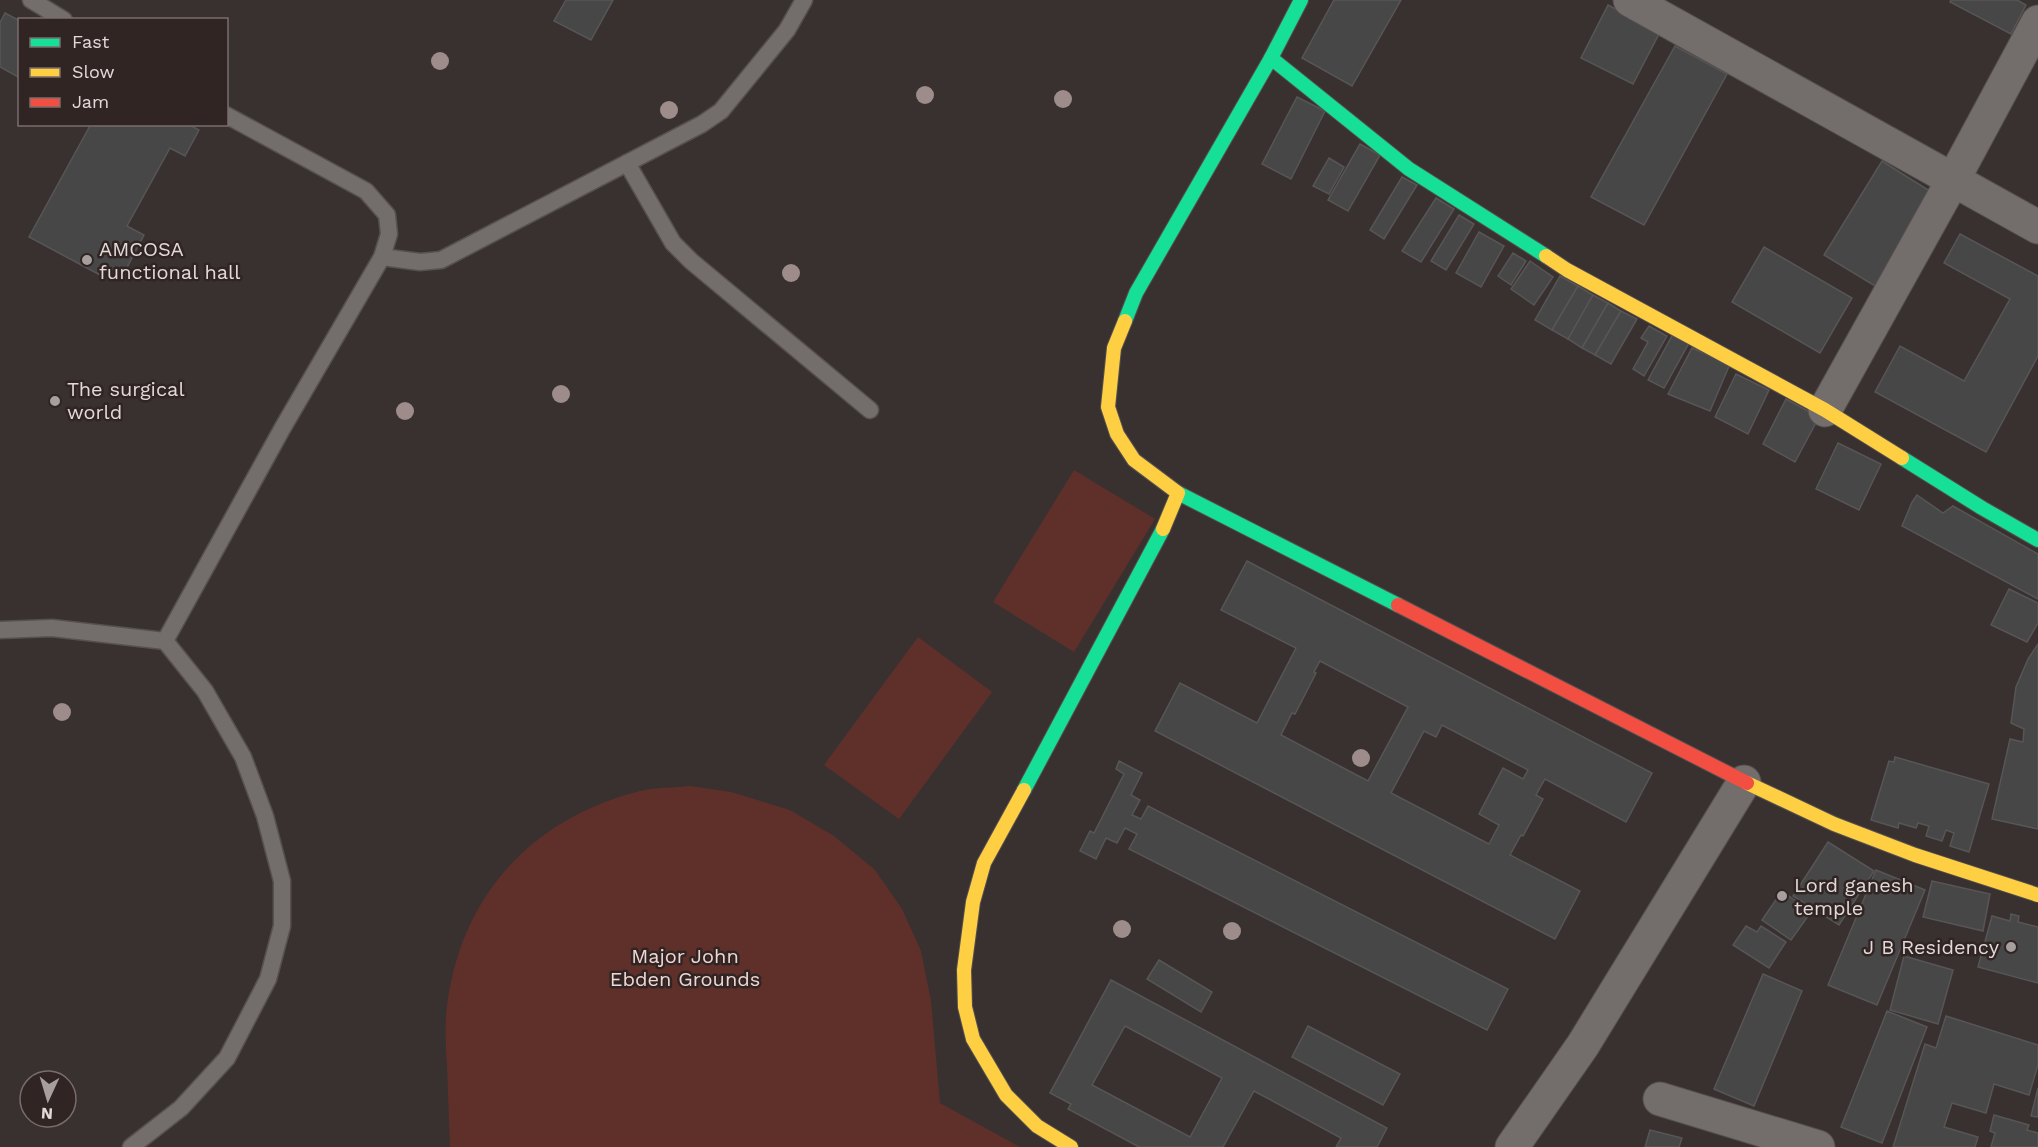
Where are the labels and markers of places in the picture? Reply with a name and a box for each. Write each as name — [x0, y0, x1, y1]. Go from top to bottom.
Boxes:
place label: AMCOSA functional hall — [99, 237, 240, 284]
marker: AMCOSA functional hall — [80, 253, 94, 267]
place label: The surgical world — [67, 377, 185, 424]
marker: The surgical world — [48, 394, 62, 408]
place label: Lord ganesh temple — [1794, 873, 1914, 920]
marker: Lord ganesh temple — [1775, 889, 1789, 903]
place label: J B Residency — [1863, 935, 2000, 959]
marker: J B Residency — [2004, 940, 2018, 954]

